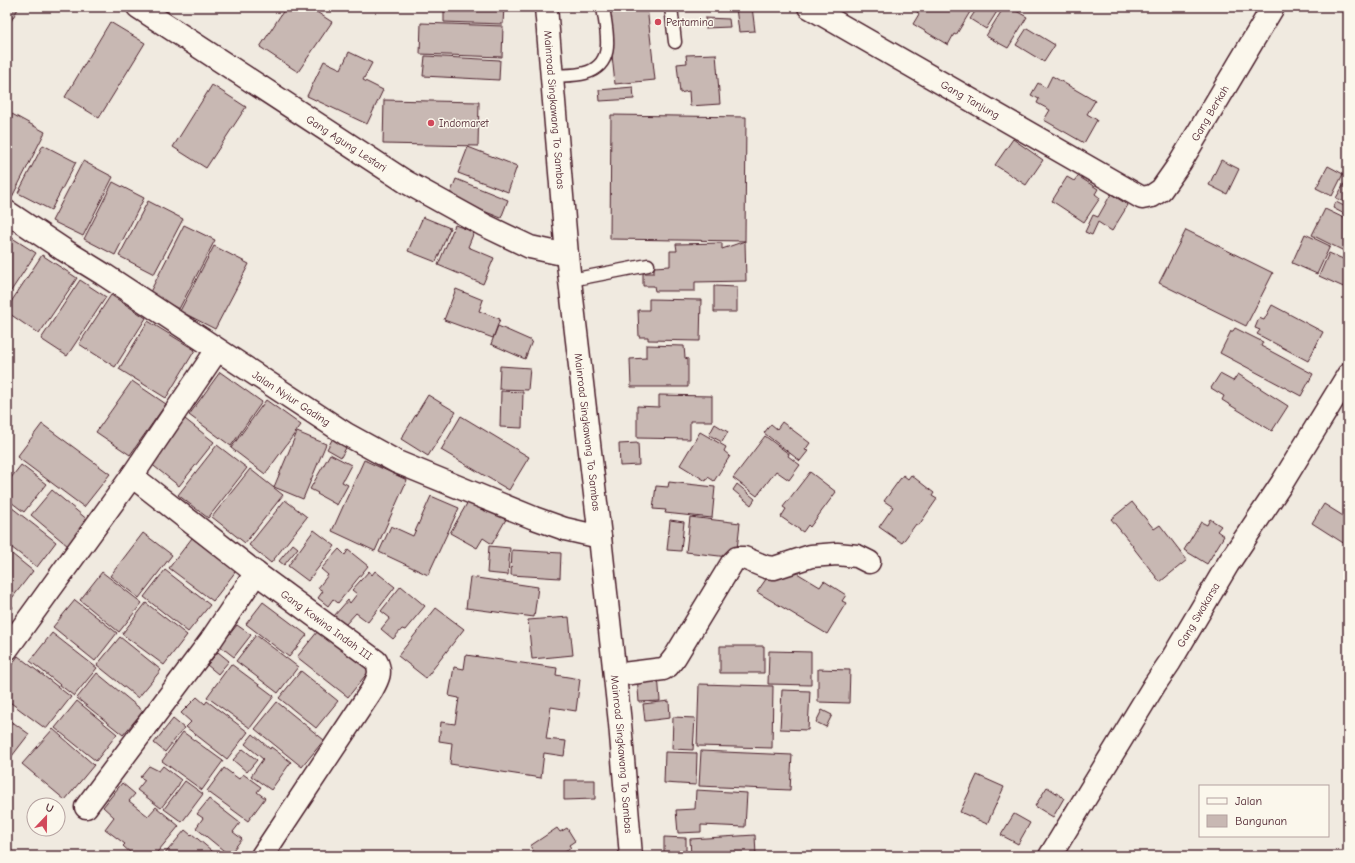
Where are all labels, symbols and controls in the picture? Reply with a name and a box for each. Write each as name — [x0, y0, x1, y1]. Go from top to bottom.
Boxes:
place label: Pertamina — [666, 16, 713, 29]
marker: Pertamina — [653, 17, 663, 27]
street label: Mainroad Singkawang To Sambas — [541, 30, 567, 190]
street label: Gang Tanjung — [938, 78, 1002, 122]
street label: Gang Berkah — [1189, 83, 1232, 144]
street label: Gang Agung Lestari — [304, 113, 389, 175]
place label: Indomaret — [439, 117, 489, 130]
marker: Indomaret — [426, 118, 436, 128]
street label: Mainroad Singkawang To Sambas — [572, 352, 603, 512]
street label: Jalan Nyiur Gading — [250, 368, 333, 429]
street label: Gang Swakarsa — [1174, 580, 1222, 650]
street label: Gang Kowina Indah III — [278, 587, 375, 663]
street label: Mainroad Singkawang To Sambas — [608, 674, 635, 834]
legend — [1199, 785, 1329, 837]
text: Jalan — [1235, 794, 1262, 808]
north arrow — [26, 797, 66, 837]
text: U — [44, 801, 55, 816]
text: Bangunan — [1235, 814, 1287, 828]

